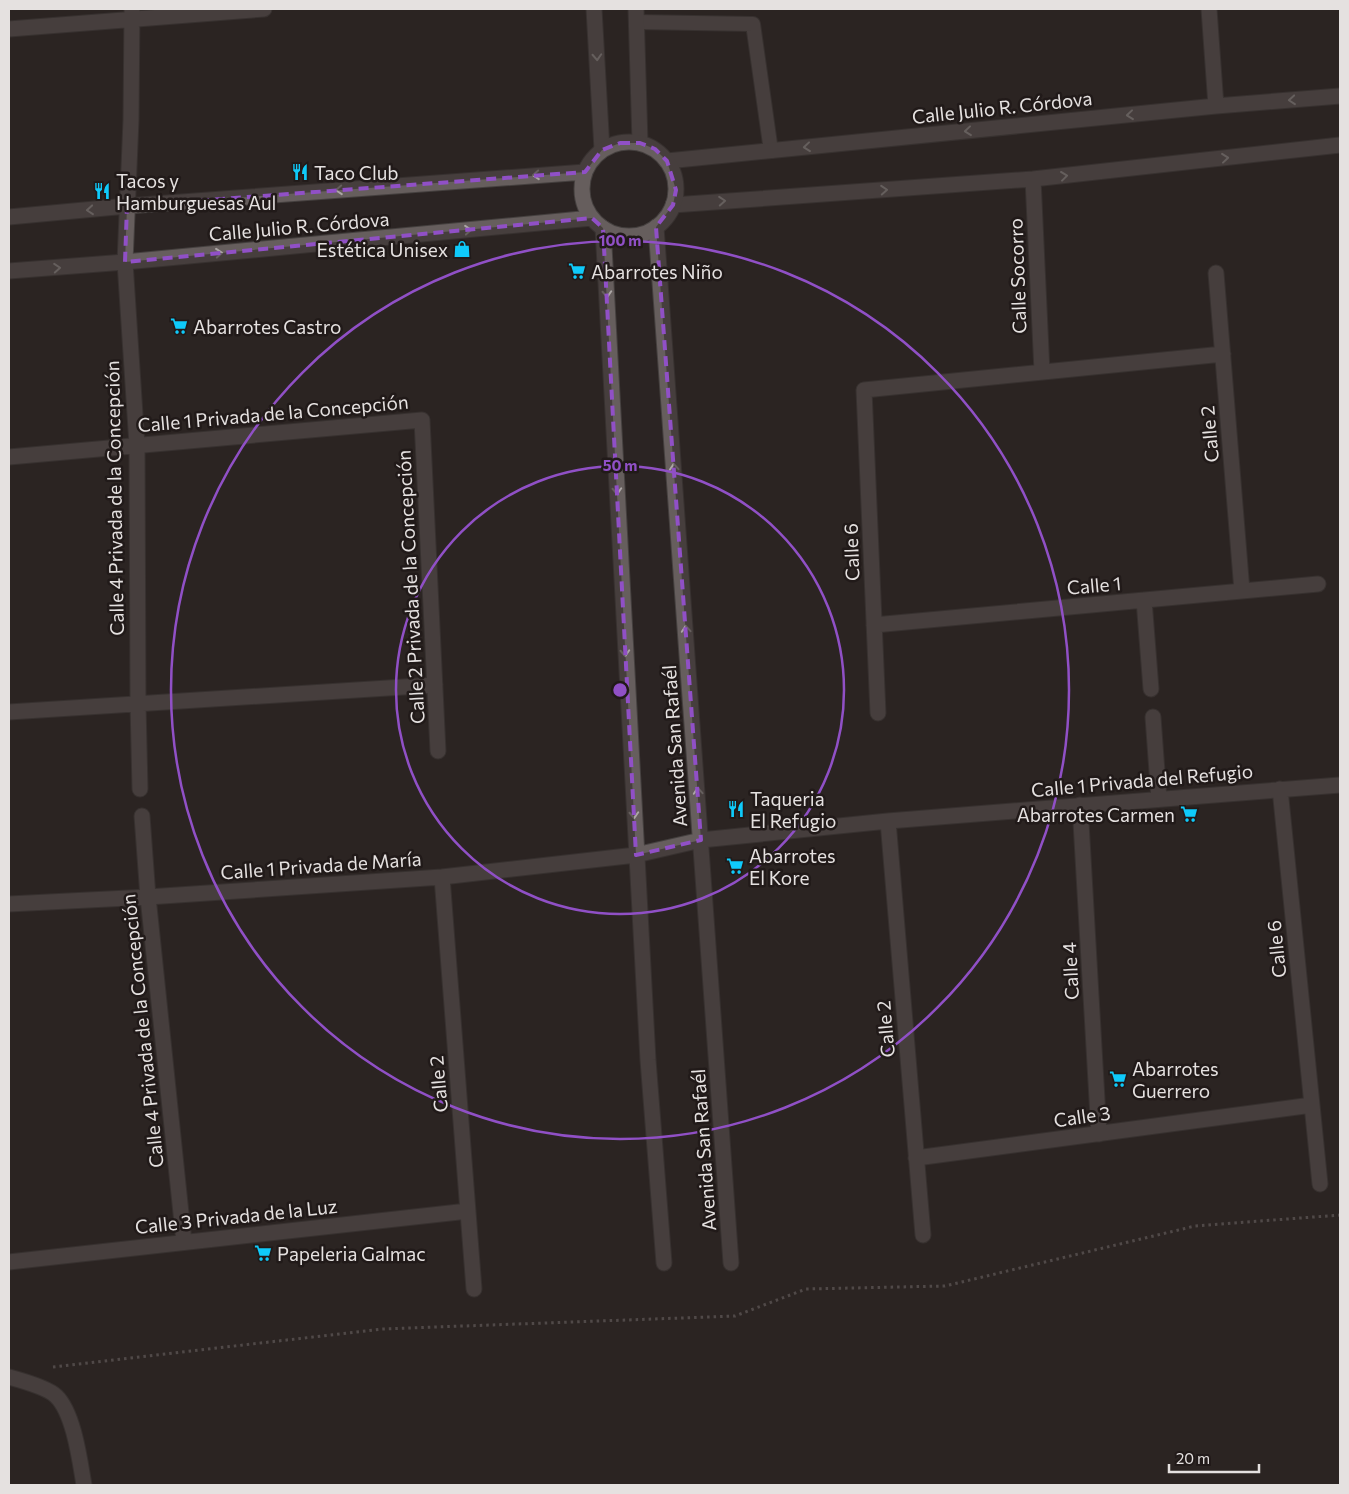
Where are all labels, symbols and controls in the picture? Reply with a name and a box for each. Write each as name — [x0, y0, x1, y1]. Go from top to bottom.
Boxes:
one-way arrow — [591, 54, 602, 62]
street label: Calle Julio R. Córdova — [911, 86, 1093, 128]
one-way arrow — [1287, 94, 1295, 105]
one-way arrow — [1126, 109, 1134, 120]
one-way arrow — [964, 125, 972, 136]
one-way arrow — [802, 141, 810, 152]
one-way arrow — [1221, 152, 1229, 163]
place label: Taco Club — [314, 161, 399, 184]
restaurant icon: Taco Club — [290, 162, 310, 182]
place label: Tacos y Hamburguesas Aul — [116, 169, 276, 214]
one-way arrow — [532, 170, 540, 181]
one-way arrow — [1060, 171, 1068, 182]
restaurant icon: Tacos y Hamburguesas Aul — [92, 181, 112, 201]
one-way arrow — [880, 184, 888, 195]
one-way arrow — [335, 185, 343, 196]
one-way arrow — [718, 196, 726, 207]
one-way arrow — [86, 204, 94, 215]
street label: Calle Julio R. Córdova — [208, 207, 390, 245]
street label: Calle Socorro — [1003, 218, 1031, 334]
one-way arrow — [464, 225, 472, 236]
text: 100 m — [599, 231, 641, 249]
place label: Estética Unisex — [317, 238, 448, 261]
shop icon: Estética Unisex — [452, 239, 472, 259]
one-way arrow — [216, 248, 224, 259]
place label: Abarrotes Niño — [591, 260, 723, 283]
supermarket icon: Abarrotes Niño — [567, 261, 587, 281]
one-way arrow — [54, 262, 62, 273]
one-way arrow — [601, 290, 612, 298]
place label: Abarrotes Castro — [193, 315, 341, 338]
supermarket icon: Abarrotes Castro — [169, 316, 189, 336]
street label: Calle 4 Privada de la Concepción — [100, 360, 128, 636]
street label: Calle 1 Privada de la Concepción — [137, 390, 409, 436]
street label: Calle 2 — [1195, 405, 1223, 463]
street label: Calle 2 Privada de la Concepción — [391, 449, 429, 725]
text: 50 m — [603, 456, 637, 474]
one-way arrow — [669, 463, 680, 471]
one-way arrow — [611, 487, 622, 495]
street label: Calle 6 — [838, 523, 864, 581]
street label: Calle 1 — [1066, 571, 1122, 599]
one-way arrow — [681, 625, 692, 633]
one-way arrow — [620, 649, 631, 657]
street label: Avenida San Rafaél — [657, 664, 691, 828]
centre of rings — [611, 681, 629, 699]
street label: Calle 1 Privada del Refugio — [1030, 759, 1254, 801]
one-way arrow — [692, 787, 703, 795]
place label: Taqueria El Refugio — [750, 787, 836, 832]
restaurant icon: Taqueria El Refugio — [726, 799, 746, 819]
place label: Abarrotes Carmen — [1017, 803, 1175, 826]
supermarket icon: Abarrotes Carmen — [1179, 804, 1199, 824]
one-way arrow — [628, 812, 639, 820]
place label: Abarrotes El Kore — [749, 844, 836, 889]
street label: Calle 1 Privada de María — [220, 847, 422, 883]
supermarket icon: Abarrotes El Kore — [725, 856, 745, 876]
street label: Calle 4 Privada de la Concepción — [116, 893, 168, 1169]
street label: Calle 6 — [1262, 919, 1290, 979]
street label: Calle 4 — [1057, 942, 1083, 1000]
street label: Calle 2 — [871, 1000, 899, 1058]
street label: Calle 2 — [424, 1055, 452, 1113]
place label: Abarrotes Guerrero — [1132, 1057, 1219, 1102]
street label: Avenida San Rafaél — [686, 1068, 720, 1232]
supermarket icon: Abarrotes Guerrero — [1108, 1069, 1128, 1089]
street label: Calle 3 — [1052, 1101, 1112, 1131]
street label: Calle 3 Privada de la Luz — [134, 1194, 338, 1238]
place label: Papeleria Galmac — [277, 1242, 426, 1265]
supermarket icon: Papeleria Galmac — [253, 1243, 273, 1263]
scale bar — [1169, 1442, 1259, 1474]
text: 20 m — [1176, 1449, 1210, 1467]

